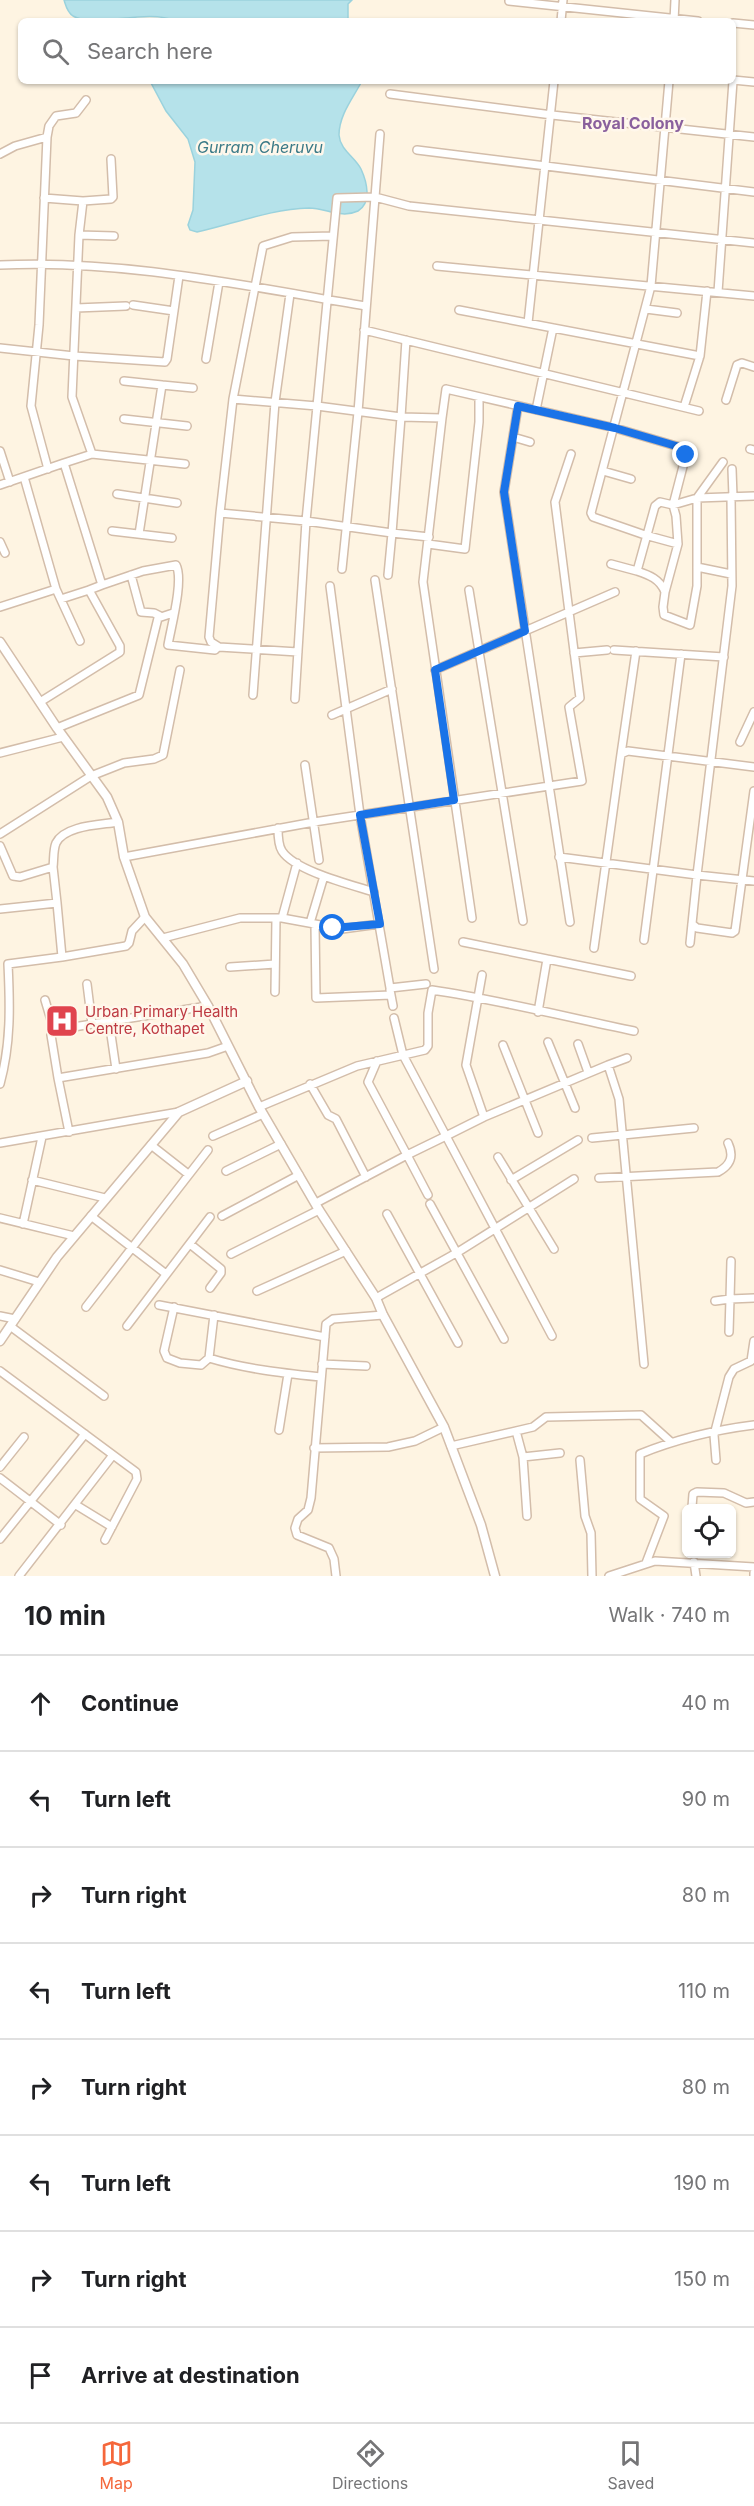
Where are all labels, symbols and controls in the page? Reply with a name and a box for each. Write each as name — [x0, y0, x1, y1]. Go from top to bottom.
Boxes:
search box — [18, 18, 736, 84]
icon: search — [39, 35, 72, 68]
text: Search here — [87, 38, 213, 64]
district label: Royal Colony — [582, 113, 684, 133]
water label: Gurram Cheruvu — [197, 137, 323, 157]
route end — [672, 441, 698, 467]
route start — [319, 914, 345, 940]
place label: Urban Primary Health Centre, Kothapet — [85, 1002, 238, 1038]
hospital icon: Urban Primary Health Centre, Kothapet — [44, 1003, 80, 1039]
map controls — [682, 1504, 736, 1558]
button: locate — [682, 1504, 736, 1558]
text: 10 min — [24, 1600, 106, 1631]
text: Walk · 740 m — [608, 1603, 730, 1627]
icon: ahead — [24, 1687, 57, 1720]
text: Continue — [81, 1690, 179, 1716]
text: 40 m — [681, 1691, 730, 1715]
icon: left — [24, 1783, 57, 1816]
text: Turn left — [81, 1786, 171, 1812]
text: 90 m — [682, 1787, 730, 1811]
icon: right — [24, 1879, 57, 1912]
text: Turn right — [81, 1882, 187, 1908]
text: 80 m — [682, 1883, 730, 1907]
icon: left — [24, 1975, 57, 2008]
text: Turn left — [81, 1978, 171, 2004]
text: 110 m — [678, 1979, 730, 2003]
icon: right — [24, 2071, 57, 2104]
text: Turn right — [81, 2074, 187, 2100]
text: 80 m — [682, 2075, 730, 2099]
icon: left — [24, 2167, 57, 2200]
text: Turn left — [81, 2170, 171, 2196]
text: 190 m — [674, 2171, 730, 2195]
icon: right — [24, 2263, 57, 2296]
text: Turn right — [81, 2266, 187, 2292]
text: 150 m — [674, 2267, 730, 2291]
icon: arrive — [24, 2359, 57, 2392]
text: Arrive at destination — [81, 2362, 300, 2388]
tab: Map — [100, 2437, 133, 2493]
tab: Directions — [332, 2437, 408, 2493]
tab: Saved — [608, 2437, 654, 2493]

